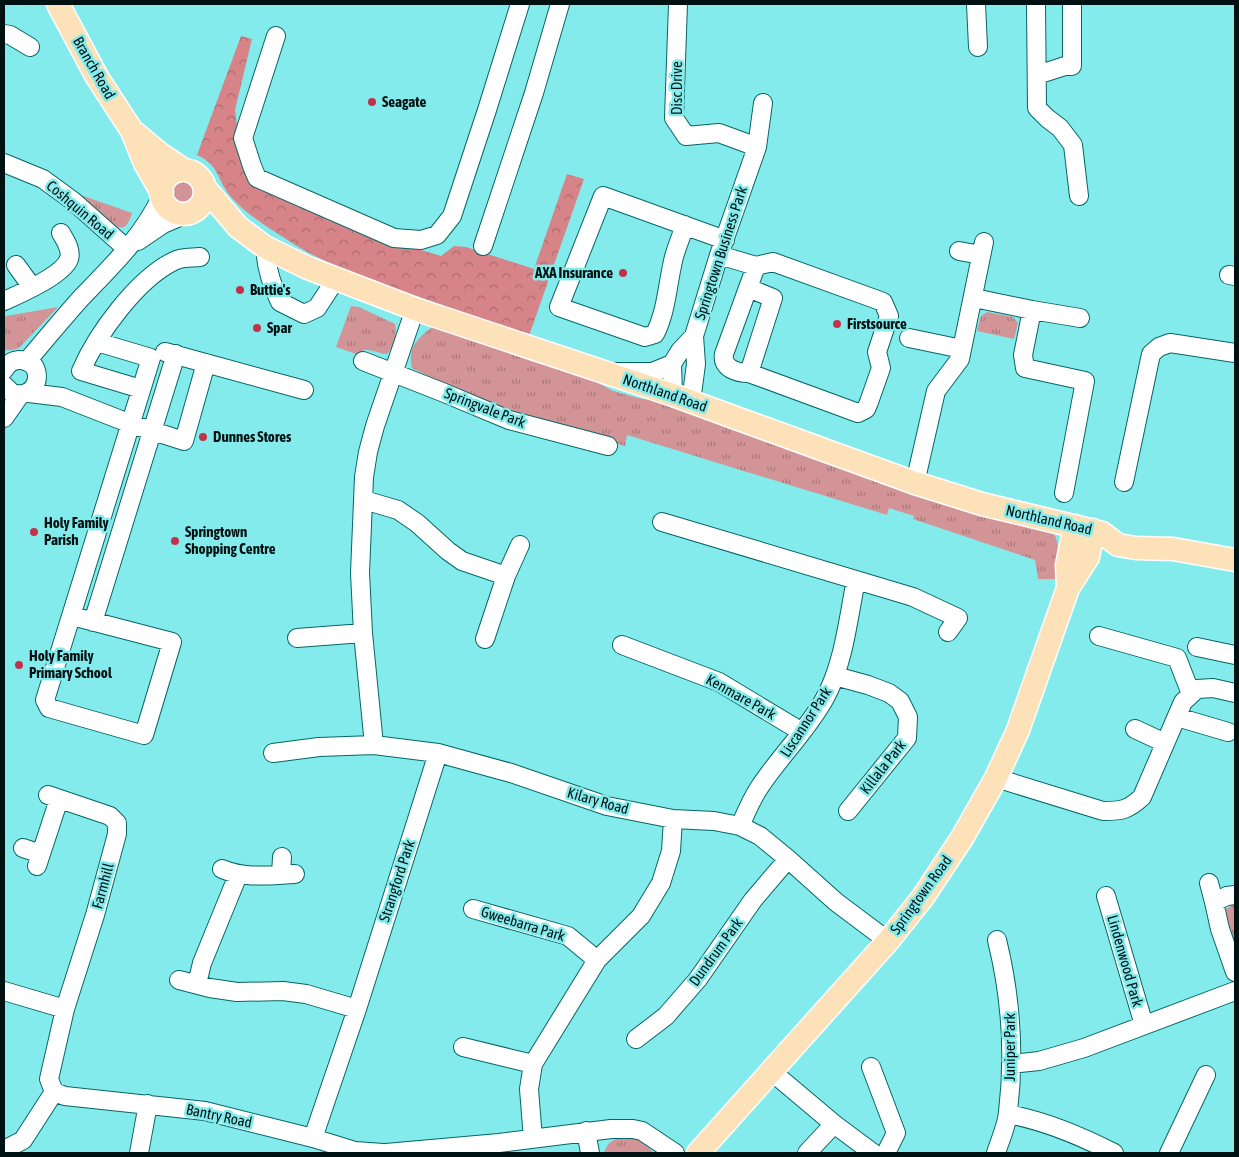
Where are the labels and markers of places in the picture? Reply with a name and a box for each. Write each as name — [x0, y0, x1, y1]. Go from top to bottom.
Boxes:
place label: Seagate — [382, 93, 426, 110]
marker: Seagate — [366, 96, 378, 108]
place label: AXA Insurance — [534, 264, 613, 281]
marker: AXA Insurance — [617, 267, 629, 279]
place label: Buttie's — [250, 281, 291, 298]
marker: Buttie's — [234, 284, 246, 296]
place label: Firstsource — [847, 315, 907, 332]
marker: Firstsource — [831, 318, 843, 330]
place label: Spar — [267, 319, 292, 336]
marker: Spar — [251, 322, 263, 334]
place label: Dunnes Stores — [213, 428, 292, 445]
marker: Dunnes Stores — [197, 431, 209, 443]
place label: Holy Family Parish — [44, 514, 110, 548]
place label: Springtown Shopping Centre — [185, 523, 276, 557]
marker: Holy Family Parish — [28, 526, 40, 538]
marker: Springtown Shopping Centre — [169, 535, 181, 547]
place label: Holy Family Primary School — [29, 647, 113, 681]
marker: Holy Family Primary School — [13, 659, 25, 671]

